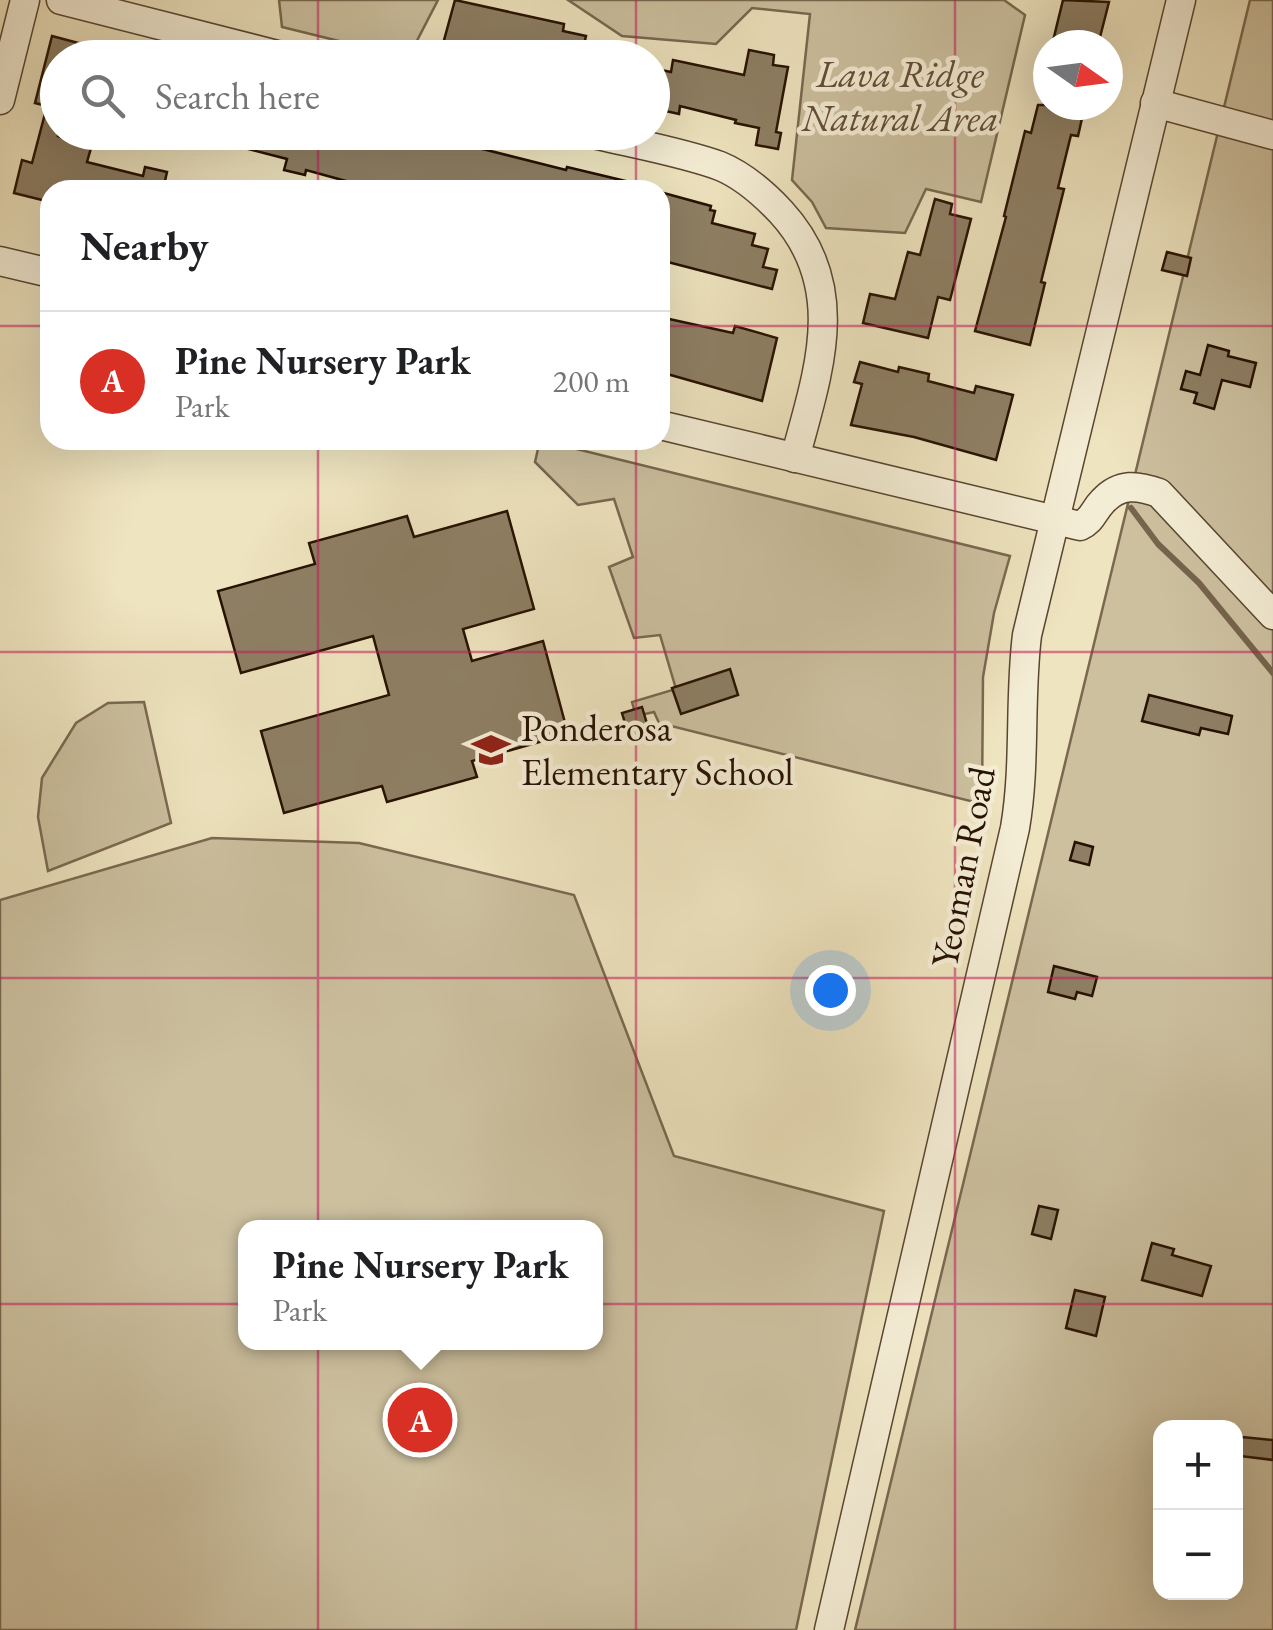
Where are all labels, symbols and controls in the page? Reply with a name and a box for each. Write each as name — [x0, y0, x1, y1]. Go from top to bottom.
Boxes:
north arrow — [1033, 30, 1123, 120]
search box — [40, 40, 670, 150]
park label: Lava Ridge Natural Area — [800, 49, 999, 142]
icon: search — [75, 68, 130, 123]
text: Search here — [155, 71, 320, 120]
text: Nearby — [80, 218, 209, 273]
text: Pine Nursery Park — [175, 336, 471, 385]
text: A — [101, 360, 124, 402]
text: 200 m — [553, 360, 630, 402]
text: Park — [175, 385, 230, 427]
place label: Ponderosa Elementary School — [521, 703, 794, 796]
school or university icon: Ponderosa Elementary School — [470, 729, 512, 771]
street label: Yeoman Road — [919, 762, 1006, 971]
your location — [805, 965, 856, 1016]
popup — [238, 1220, 603, 1350]
text: Pine Nursery Park — [273, 1240, 568, 1289]
text: Park — [273, 1289, 327, 1331]
pin: A — [388, 1382, 452, 1458]
map controls — [1153, 1420, 1243, 1600]
button: + — [1153, 1420, 1243, 1510]
button: − — [1153, 1510, 1243, 1600]

